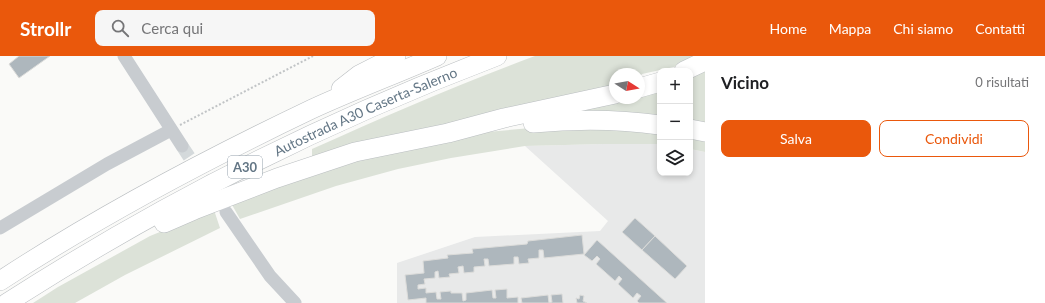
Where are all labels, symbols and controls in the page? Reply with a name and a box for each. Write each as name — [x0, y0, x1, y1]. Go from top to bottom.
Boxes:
search box — [95, 10, 375, 46]
text: Strollr — [20, 17, 71, 40]
icon: search — [109, 17, 131, 39]
text: Cerca qui — [141, 19, 203, 37]
text: Home — [770, 20, 807, 37]
text: Mappa — [829, 20, 871, 37]
text: Chi siamo — [893, 20, 953, 37]
text: Contatti — [975, 20, 1025, 37]
street label: Autostrada A30 Caserta-Salerno — [271, 63, 460, 159]
north arrow — [609, 68, 645, 104]
map controls — [657, 68, 693, 176]
button: + — [657, 68, 693, 104]
text: Vicino — [721, 72, 769, 93]
text: 0 risultati — [975, 74, 1029, 90]
button: − — [657, 104, 693, 140]
button: Salva — [721, 120, 871, 157]
button: Condividi — [879, 120, 1029, 157]
button: layers — [657, 140, 693, 176]
road number: A30 — [228, 156, 262, 178]

